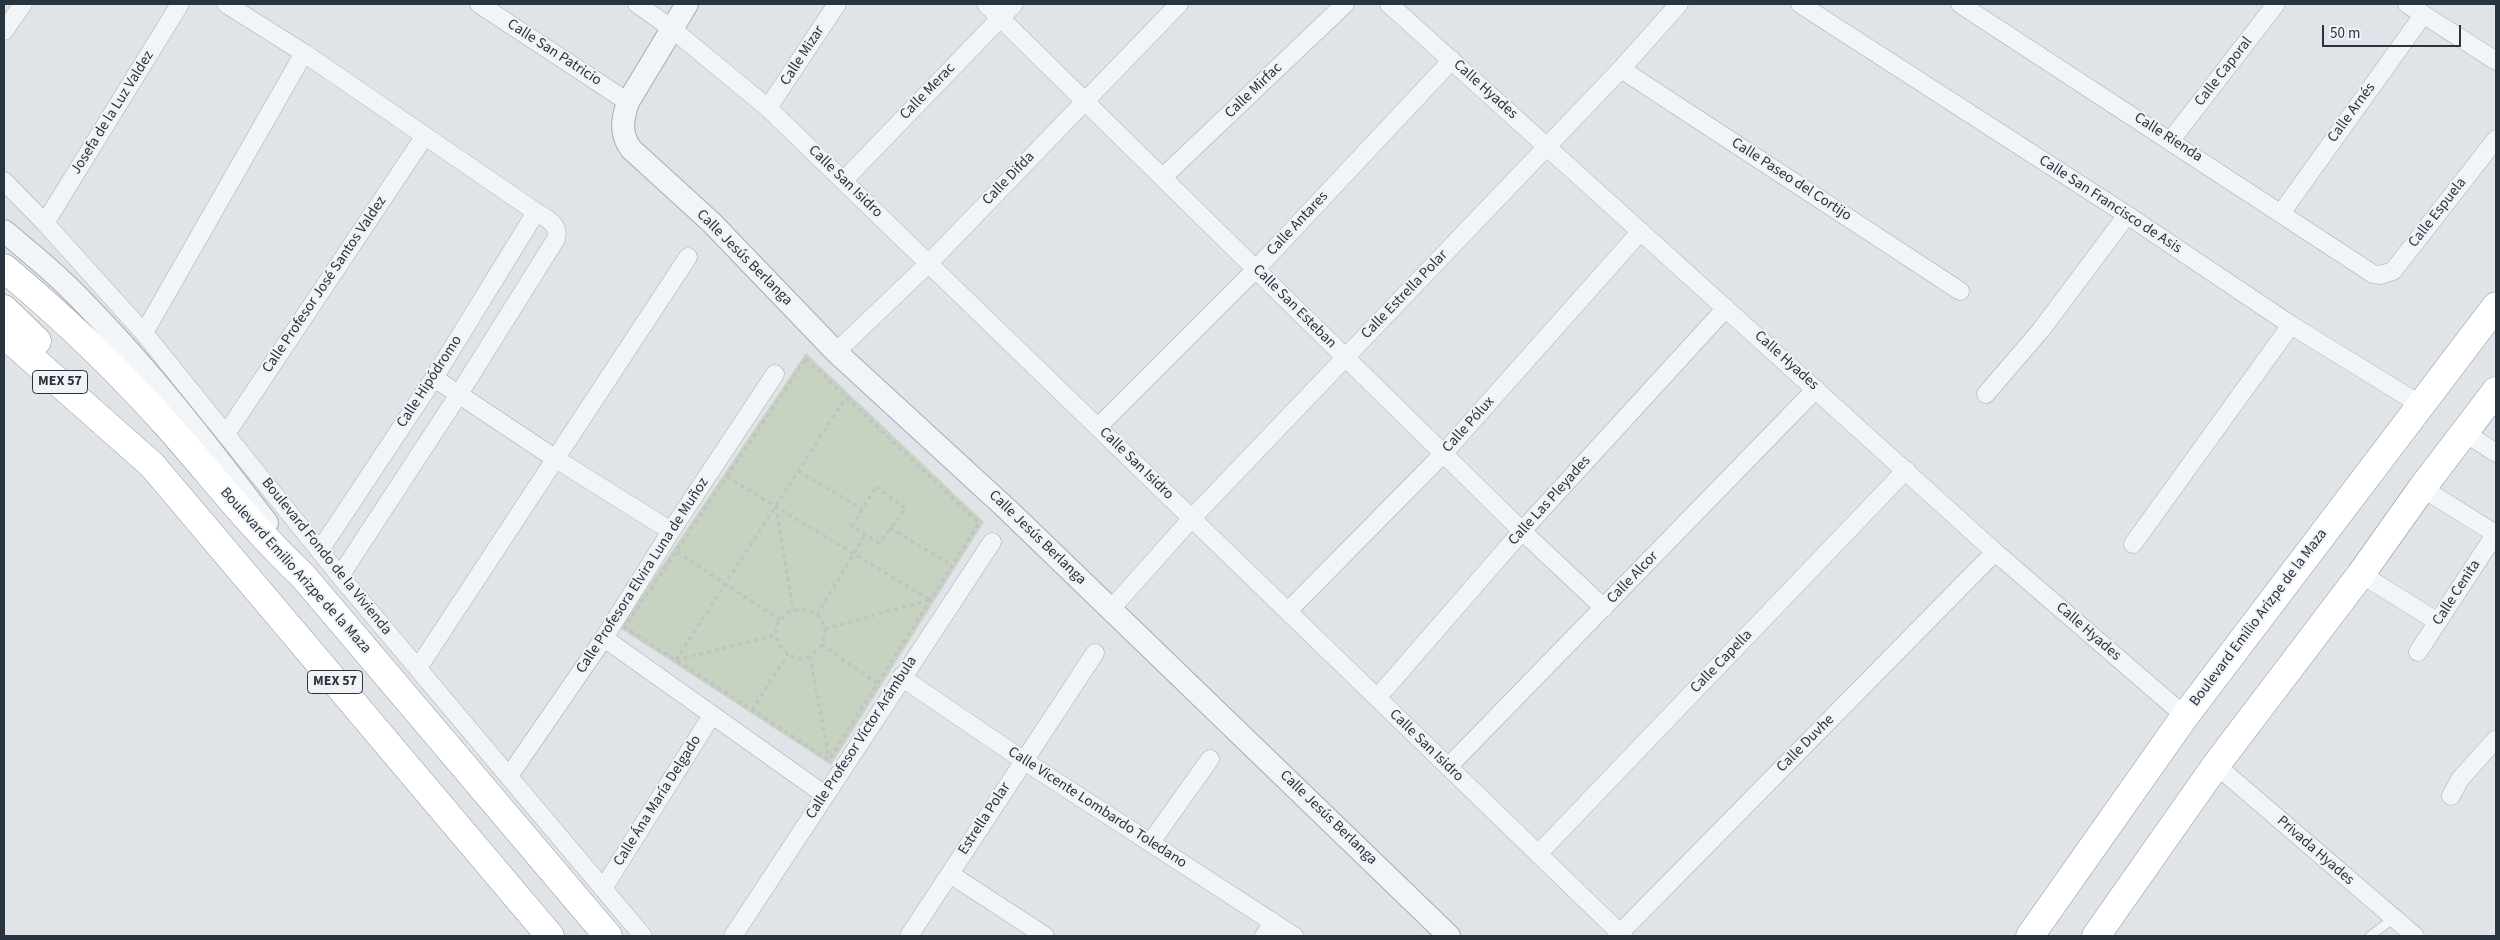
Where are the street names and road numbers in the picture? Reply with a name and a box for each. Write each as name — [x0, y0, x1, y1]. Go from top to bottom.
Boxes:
street label: Calle San Patricio — [503, 16, 605, 90]
street label: Calle Mizar — [777, 23, 829, 89]
street label: Calle Caporal — [2191, 34, 2257, 110]
street label: Josefa de la Luz Valdez — [68, 48, 158, 178]
street label: Calle Hyades — [1449, 56, 1521, 124]
street label: Calle Mirfac — [1222, 59, 1286, 123]
street label: Calle Merac — [897, 60, 959, 124]
street label: Calle Arnés — [2324, 80, 2380, 146]
street label: Calle Rienda — [2130, 109, 2206, 167]
street label: Calle Paseo del Cortijo — [1728, 134, 1854, 226]
street label: Calle San Isidro — [804, 142, 886, 222]
street label: Calle Difda — [979, 149, 1039, 209]
street label: Calle San Francisco de Asis — [2035, 152, 2185, 258]
street label: Calle Espuela — [2405, 174, 2471, 252]
street label: Calle Antares — [1264, 188, 1332, 260]
street label: Calle Profesor José Santos Valdez — [259, 193, 391, 377]
street label: Calle Jesús Berlanga — [692, 206, 796, 310]
street label: Calle Estrella Polar — [1358, 247, 1452, 343]
street label: Calle San Esteban — [1248, 261, 1340, 353]
street label: Calle Hyades — [1750, 327, 1822, 395]
street label: Calle Hipódromo — [394, 333, 466, 431]
road number: MEX 57 — [32, 371, 88, 394]
street label: Calle Pólux — [1439, 393, 1499, 457]
street label: Calle San Isidro — [1095, 424, 1177, 504]
street label: Calle Las Pleyades — [1505, 452, 1595, 550]
street label: Boulevard Fondo de la Vivienda — [257, 475, 395, 639]
street label: Calle Profesora Elvira Luna de Muñoz — [573, 475, 713, 677]
street label: Boulevard Emilio Arizpe de la Maza — [216, 484, 374, 658]
street label: Calle Jesús Berlanga — [985, 487, 1089, 589]
street label: Boulevard Emilio Arizpe de la Maza — [2186, 526, 2332, 710]
street label: Calle Alcor — [1604, 548, 1662, 608]
street label: Calle Cenita — [2429, 557, 2485, 629]
street label: Calle Hyades — [2052, 599, 2124, 665]
street label: Calle Capella — [1687, 627, 1757, 697]
street label: Calle Profesor Víctor Arámbula — [803, 653, 921, 823]
road number: MEX 57 — [308, 670, 362, 694]
street label: Calle San Isidro — [1385, 706, 1467, 786]
street label: Calle Duvhe — [1773, 711, 1839, 777]
street label: Calle Ána María Delgado — [610, 732, 706, 870]
street label: Calle Vicente Lombardo Toledano — [1004, 743, 1190, 873]
street label: Calle Jesús Berlanga — [1276, 767, 1380, 869]
street label: Estrella Polar — [955, 779, 1015, 859]
street label: Privada Hyades — [2273, 813, 2357, 889]

